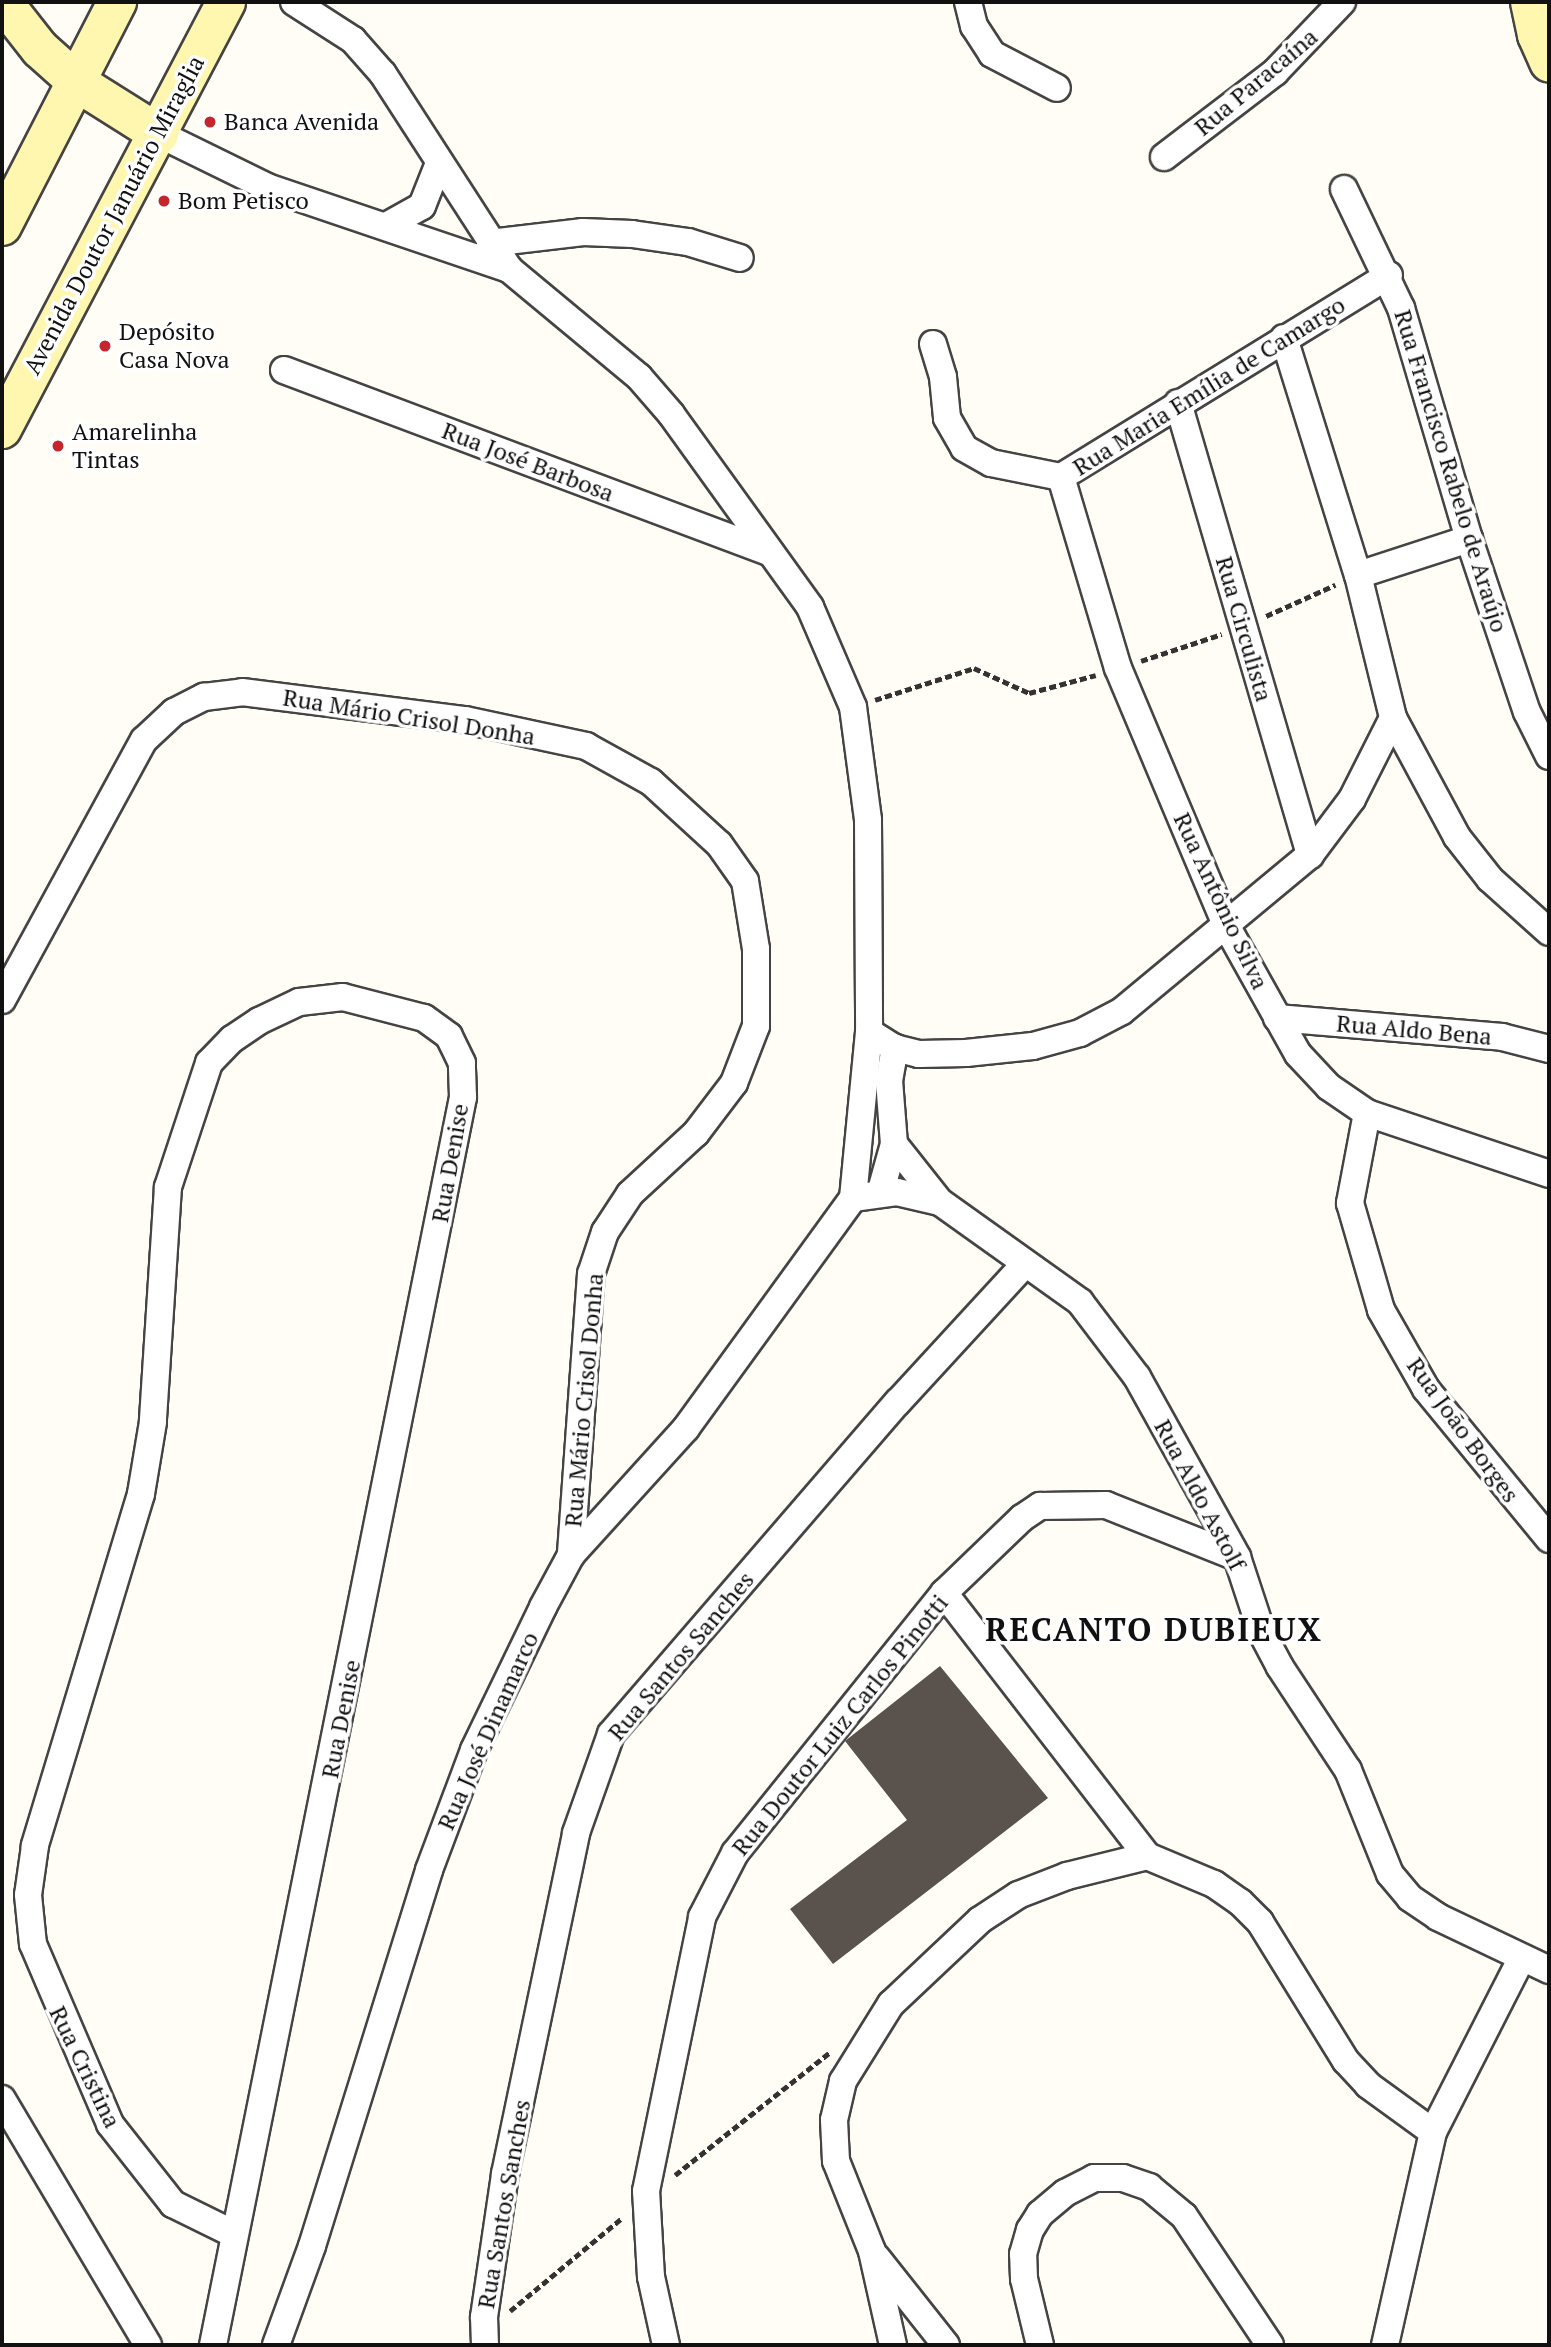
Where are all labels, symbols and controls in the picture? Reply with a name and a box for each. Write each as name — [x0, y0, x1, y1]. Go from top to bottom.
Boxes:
street label: Rua Paracaína — [1189, 22, 1323, 142]
street label: Avenida Doutor Januário Miraglia — [17, 51, 211, 379]
place label: Banca Avenida — [224, 108, 380, 136]
marker: Banca Avenida — [202, 114, 218, 130]
place label: Bom Petisco — [178, 187, 309, 215]
marker: Bom Petisco — [156, 193, 172, 209]
street label: Rua Maria Emília de Camargo — [1068, 290, 1350, 482]
street label: Rua Francisco Rabelo de Araújo — [1388, 306, 1514, 636]
place label: Depósito Casa Nova — [119, 318, 230, 374]
marker: Depósito Casa Nova — [97, 338, 113, 354]
street label: Rua José Barbosa — [438, 416, 618, 508]
place label: Amarelinha Tintas — [72, 418, 197, 474]
marker: Amarelinha Tintas — [50, 438, 66, 454]
street label: Rua Circulista — [1210, 553, 1278, 705]
street label: Rua Mário Crisol Donha — [281, 683, 537, 751]
street label: Rua Antônio Silva — [1167, 808, 1275, 994]
street label: Rua Aldo Bena — [1335, 1009, 1493, 1051]
street label: Rua Denise — [425, 1101, 475, 1225]
street label: Rua Mário Crisol Donha — [559, 1272, 609, 1528]
street label: Rua João Borges — [1401, 1352, 1525, 1508]
street label: Rua Aldo Astolf — [1148, 1414, 1252, 1576]
street label: Rua Santos Sanches — [602, 1566, 760, 1746]
street label: Rua Doutor Luiz Carlos Pinotti — [726, 1589, 954, 1861]
district label: RECANTO DUBIEUX — [987, 1610, 1321, 1648]
street label: Rua José Dinamarco — [431, 1628, 545, 1834]
street label: Rua Denise — [315, 1657, 367, 1781]
street label: Rua Cristina — [43, 2001, 127, 2133]
street label: Rua Santos Sanches — [471, 2097, 537, 2311]

